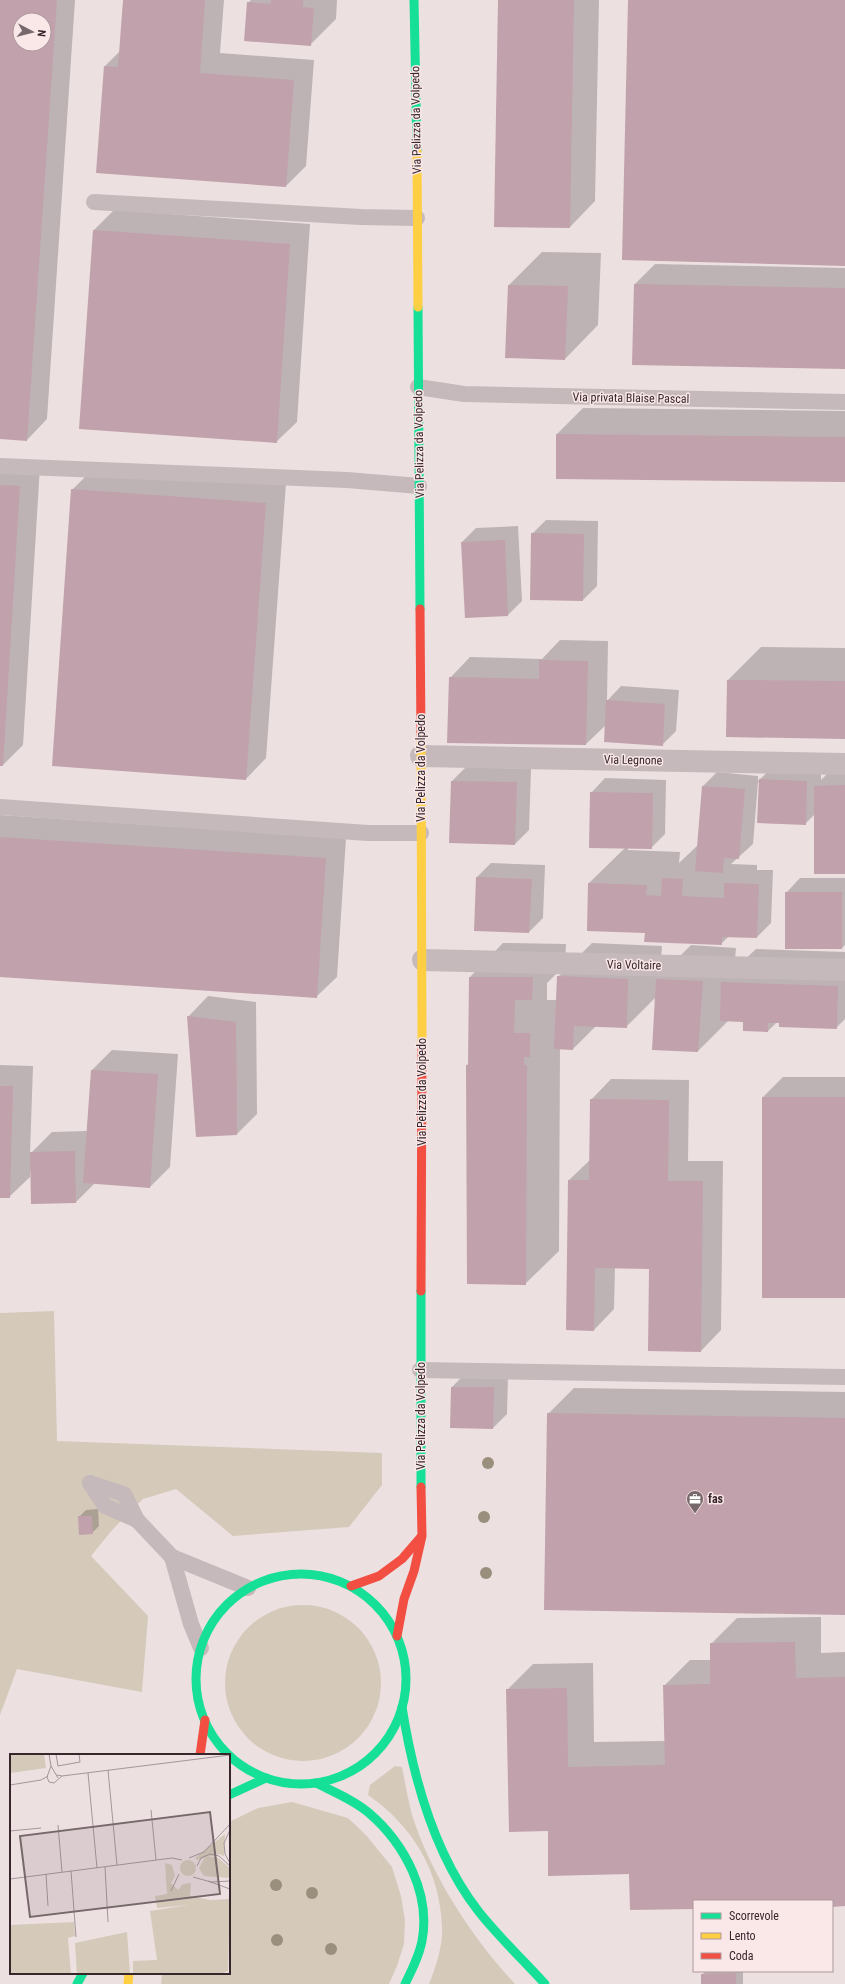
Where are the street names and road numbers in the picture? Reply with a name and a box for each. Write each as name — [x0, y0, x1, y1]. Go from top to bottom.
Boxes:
street label: Via Pelizza da Volpedo — [408, 66, 424, 174]
street label: Via Pelizza da Volpedo — [411, 390, 427, 498]
street label: Via privata Blaise Pascal — [573, 390, 689, 406]
street label: Via Pelizza da Volpedo — [414, 714, 428, 822]
street label: Via Legnone — [604, 752, 663, 768]
street label: Via Voltaire — [607, 958, 662, 972]
street label: Via Pelizza da Volpedo — [415, 1038, 429, 1146]
street label: Via Pelizza da Volpedo — [414, 1362, 428, 1470]

